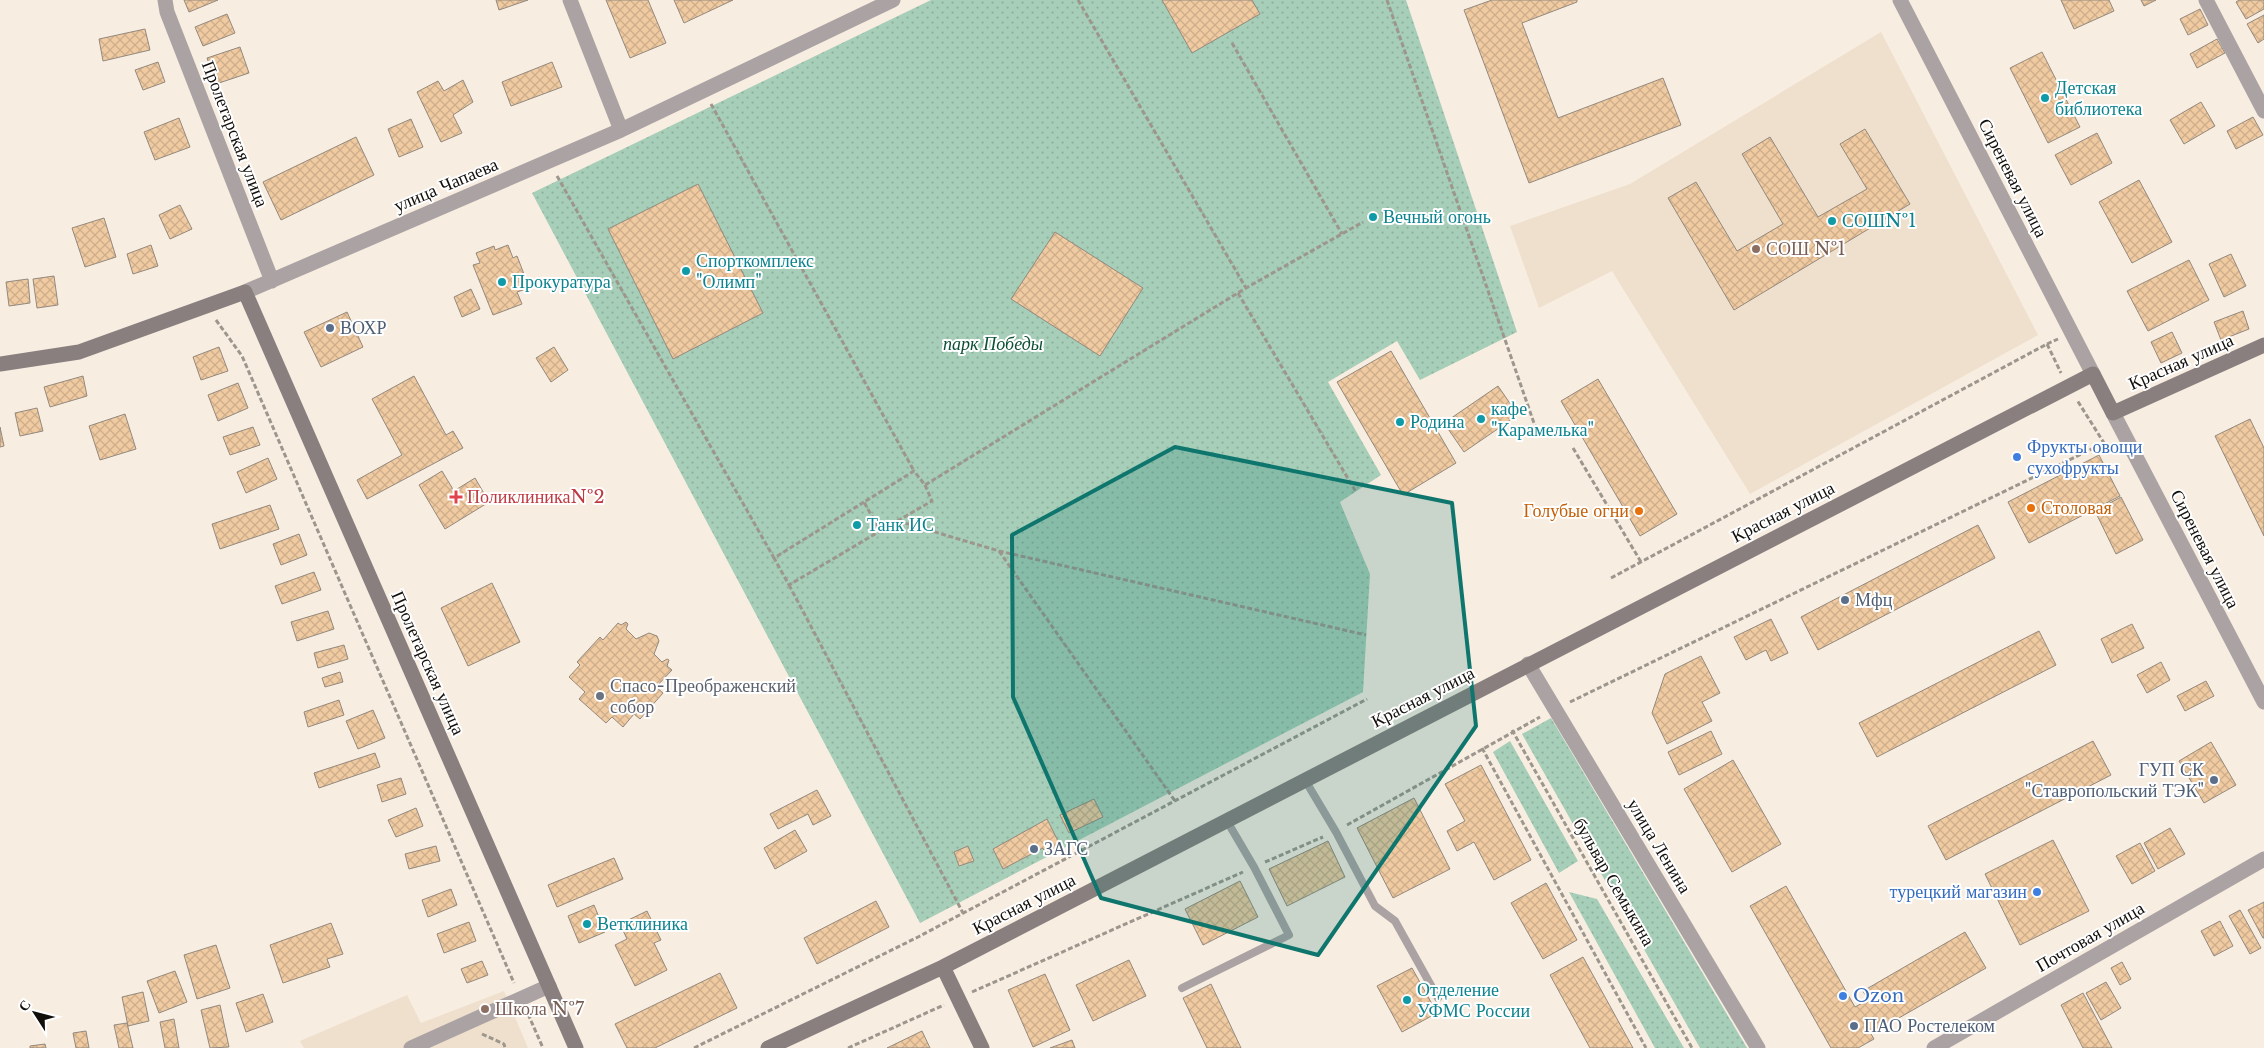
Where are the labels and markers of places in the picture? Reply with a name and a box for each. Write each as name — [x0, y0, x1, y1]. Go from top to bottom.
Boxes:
place label: Детская библиотека — [2055, 77, 2142, 120]
marker: Детская библиотека — [2039, 92, 2051, 104]
place label: Вечный огонь — [1383, 206, 1491, 228]
place label: СОШ№1 — [1842, 210, 1916, 232]
marker: Вечный огонь — [1367, 211, 1379, 223]
marker: СОШ№1 — [1826, 215, 1838, 227]
place label: СОШ №1 — [1766, 238, 1846, 260]
marker: СОШ №1 — [1750, 243, 1762, 255]
place label: Спорткомплекс "Олимп" — [696, 250, 814, 293]
marker: Спорткомплекс "Олимп" — [680, 265, 692, 277]
place label: Прокуратура — [512, 271, 611, 293]
marker: Прокуратура — [496, 276, 508, 288]
place label: ВОХР — [340, 317, 387, 339]
marker: ВОХР — [324, 322, 336, 334]
place label: кафе "Карамелька" — [1491, 398, 1594, 441]
place label: Родина — [1410, 411, 1464, 433]
marker: кафе "Карамелька" — [1475, 413, 1487, 425]
marker: Родина — [1394, 416, 1406, 428]
place label: Фрукты овощи сухофрукты — [2027, 436, 2143, 479]
marker: Фрукты овощи сухофрукты — [2011, 451, 2023, 463]
place label: Поликлиника№2 — [467, 486, 605, 508]
marker: Поликлиника№2 — [449, 490, 463, 504]
place label: Столовая — [2041, 497, 2112, 519]
place label: Голубые огни — [1524, 500, 1629, 522]
marker: Столовая — [2025, 502, 2037, 514]
marker: Голубые огни — [1633, 505, 1645, 517]
place label: Танк ИС — [867, 514, 934, 536]
marker: Танк ИС — [851, 519, 863, 531]
place label: Мфц — [1855, 589, 1893, 611]
marker: Мфц — [1839, 594, 1851, 606]
place label: Спасо-Преображенский собор — [610, 675, 796, 718]
marker: Спасо-Преображенский собор — [594, 690, 606, 702]
place label: ГУП СК "Ставропольский ТЭК" — [2025, 759, 2205, 802]
marker: ГУП СК "Ставропольский ТЭК" — [2208, 774, 2220, 786]
place label: ЗАГС — [1044, 838, 1088, 860]
marker: ЗАГС — [1028, 843, 1040, 855]
place label: турецкий магазин — [1890, 881, 2027, 903]
marker: турецкий магазин — [2031, 886, 2043, 898]
place label: Ветклиника — [597, 913, 688, 935]
marker: Ветклиника — [581, 918, 593, 930]
place label: Отделение УФМС России — [1417, 979, 1530, 1022]
place label: Ozon — [1853, 985, 1904, 1007]
marker: Ozon — [1837, 990, 1849, 1002]
marker: Отделение УФМС России — [1401, 994, 1413, 1006]
place label: Школа №7 — [495, 998, 585, 1020]
marker: Школа №7 — [479, 1003, 491, 1015]
place label: ПАО Ростелеком — [1864, 1015, 1995, 1037]
marker: ПАО Ростелеком — [1848, 1020, 1860, 1032]

